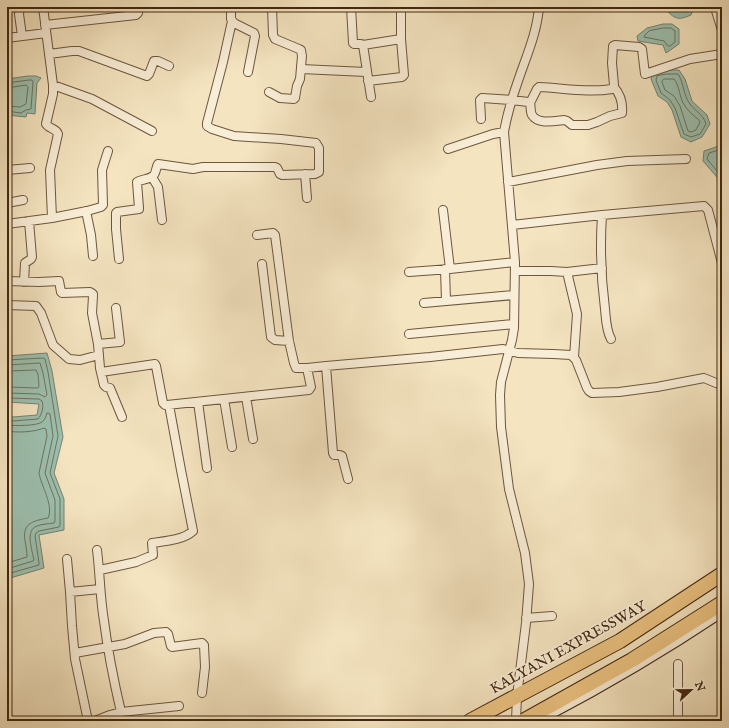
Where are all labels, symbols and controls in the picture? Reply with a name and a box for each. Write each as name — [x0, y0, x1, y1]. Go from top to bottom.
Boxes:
street label: KALYANI EXPRESSWAY — [487, 596, 651, 698]
north arrow — [671, 670, 711, 710]
text: N — [691, 679, 708, 694]

